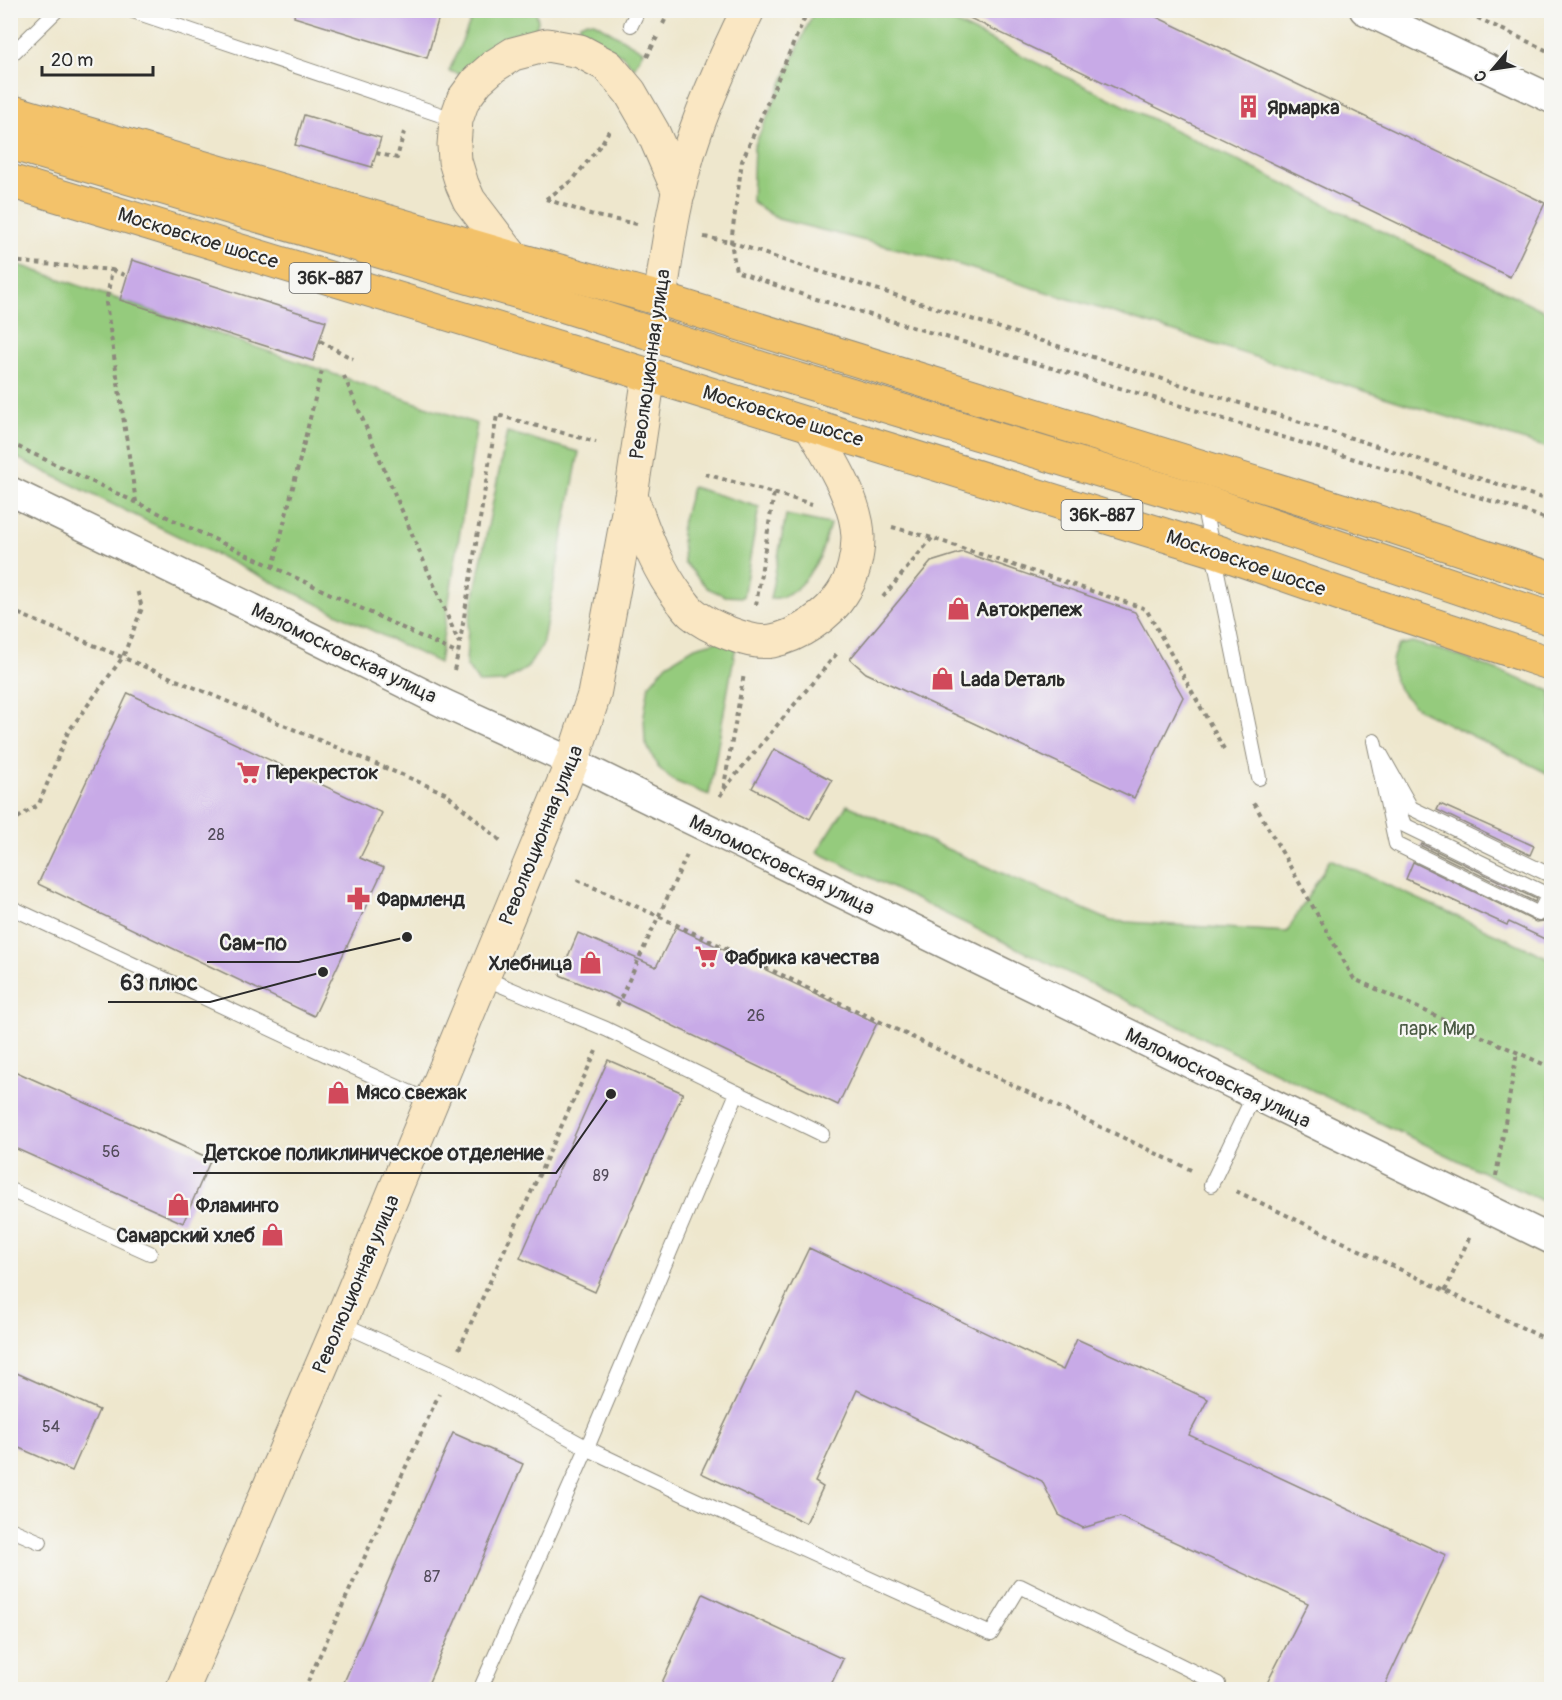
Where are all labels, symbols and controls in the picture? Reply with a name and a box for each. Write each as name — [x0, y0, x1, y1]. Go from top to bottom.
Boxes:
scale bar — [42, 39, 153, 77]
north arrow — [1463, 39, 1523, 99]
text: 20 m — [51, 49, 93, 72]
text: С — [1470, 67, 1492, 85]
building icon: Ярмарка — [1236, 94, 1262, 120]
place label: Ярмарка — [1267, 95, 1340, 120]
street label: Московское шоссе — [115, 202, 281, 274]
road number: 36К-887 — [290, 263, 370, 293]
street label: Революционная улица — [624, 267, 676, 461]
street label: Московское шоссе — [700, 380, 866, 452]
road number: 36К-887 — [1062, 500, 1142, 530]
street label: Московское шоссе — [1163, 524, 1329, 602]
shop icon: Автокрепеж — [945, 596, 971, 622]
street label: Маломосковская улица — [247, 597, 441, 709]
place label: Автокрепеж — [976, 597, 1083, 622]
shop icon: Lada Dеталь — [929, 666, 955, 692]
place label: Lada Dеталь — [960, 667, 1065, 692]
street label: Революционная улица — [494, 742, 588, 928]
supermarket icon: Перекресток — [236, 759, 262, 785]
place label: Перекресток — [267, 760, 379, 785]
street label: Маломосковская улица — [685, 809, 879, 921]
house number: 28 — [207, 825, 225, 845]
pharmacy icon: Фармленд — [346, 886, 372, 912]
place label: Фармленд — [376, 887, 466, 912]
callout: Сам-по — [207, 923, 299, 962]
text: Сам-по — [219, 930, 287, 957]
supermarket icon: Фабрика качества — [694, 944, 720, 970]
place label: Фабрика качества — [724, 945, 879, 970]
shop icon: Хлебница — [577, 950, 603, 976]
place label: Хлебница — [489, 951, 572, 976]
callout: 63 плюс — [108, 963, 210, 1002]
text: 63 плюс — [120, 970, 198, 997]
house number: 26 — [747, 1006, 765, 1026]
park label: парк Мир — [1399, 1016, 1475, 1041]
street label: Маломосковская улица — [1121, 1022, 1315, 1134]
shop icon: Мясо свежак — [325, 1079, 351, 1105]
place label: Мясо свежак — [356, 1080, 467, 1105]
callout: Детское поликлиническое отделение — [193, 1134, 556, 1173]
text: Детское поликлиническое отделение — [202, 1140, 544, 1167]
house number: 56 — [102, 1142, 120, 1162]
house number: 89 — [593, 1166, 609, 1186]
street label: Революционная улица — [307, 1191, 405, 1377]
shop icon: Фламинго — [165, 1192, 191, 1218]
place label: Фламинго — [195, 1193, 279, 1218]
shop icon: Самарский хлеб — [260, 1222, 286, 1248]
place label: Самарский хлеб — [116, 1223, 256, 1248]
house number: 54 — [42, 1417, 60, 1437]
house number: 87 — [424, 1567, 441, 1587]

